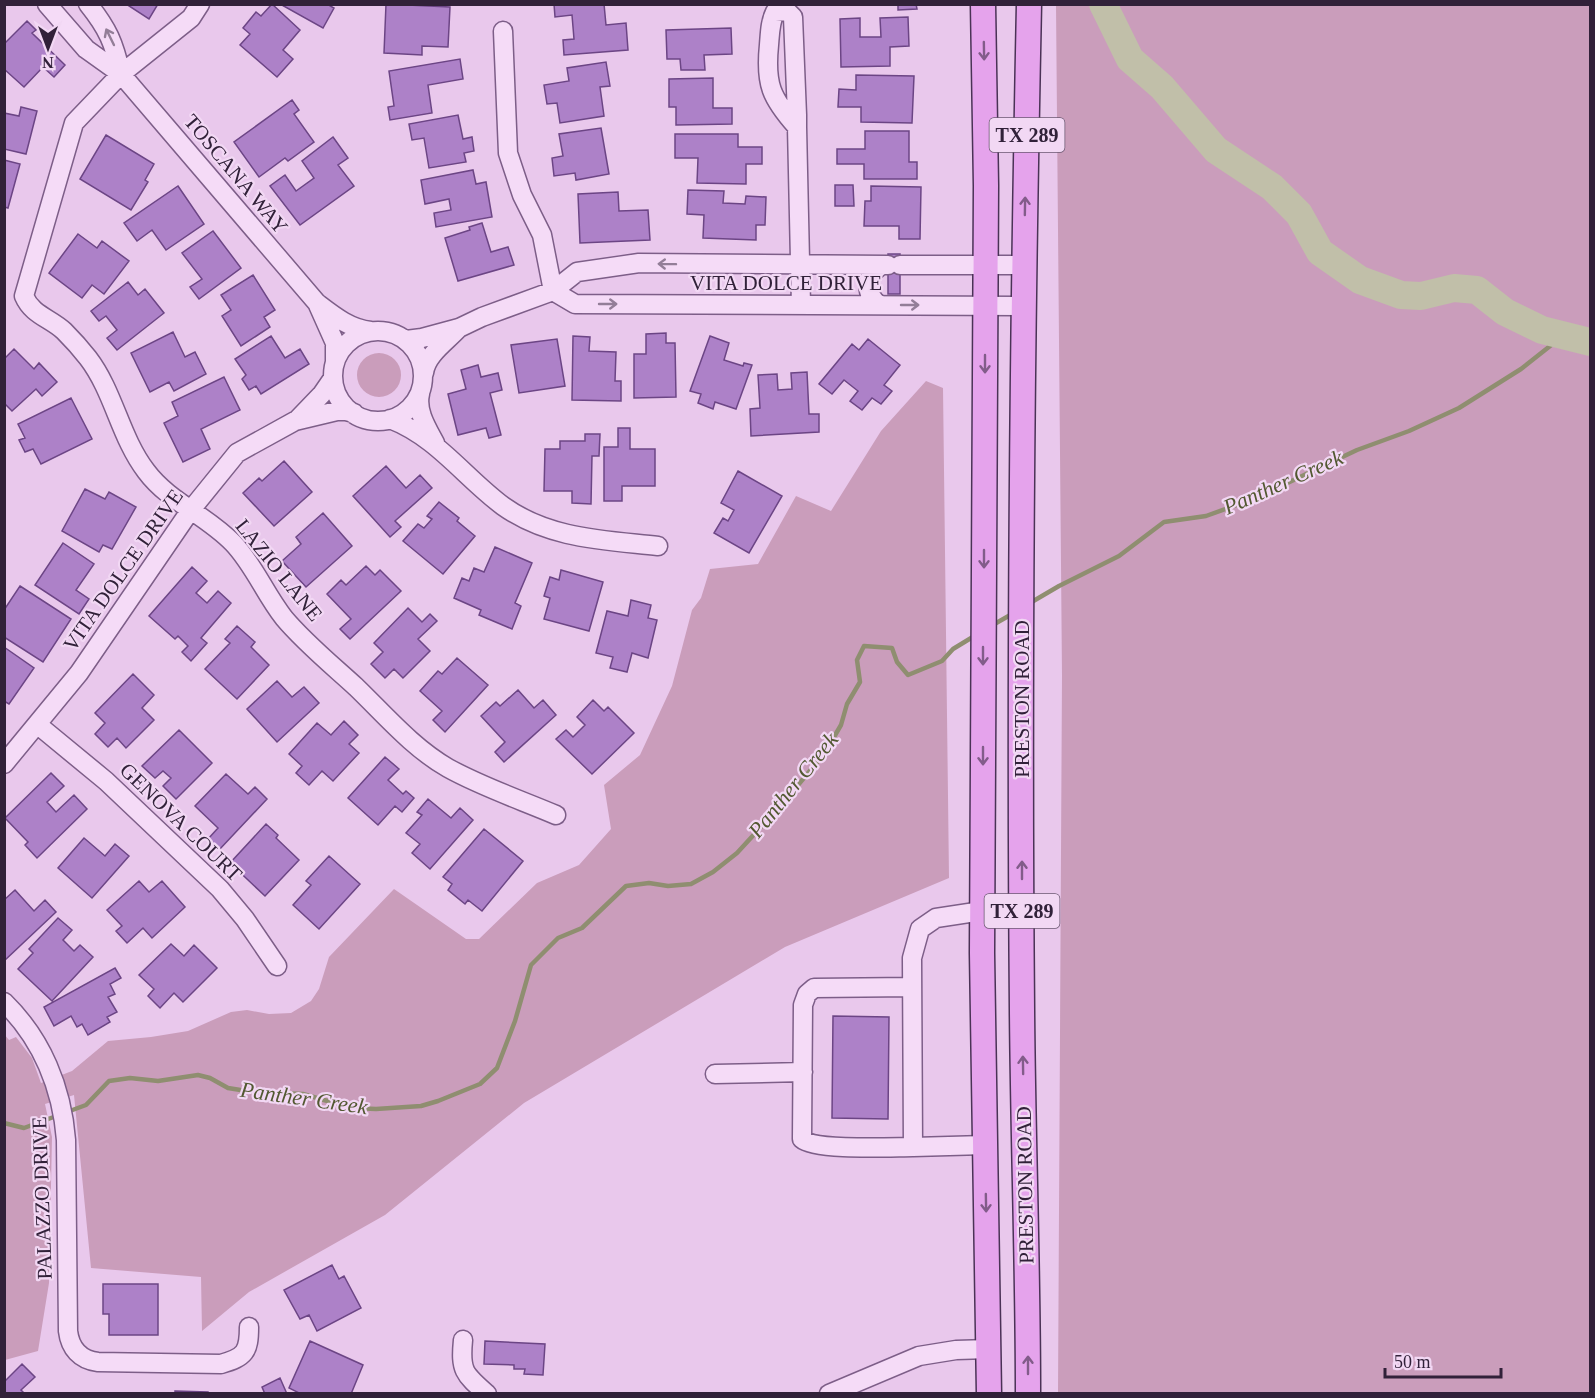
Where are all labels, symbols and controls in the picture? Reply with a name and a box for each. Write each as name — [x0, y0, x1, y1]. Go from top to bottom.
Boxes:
north arrow — [18, 18, 78, 78]
one-way arrow — [104, 28, 116, 46]
one-way arrow — [978, 40, 990, 60]
text: N — [42, 54, 54, 71]
street label: TOSCANA WAY — [179, 109, 293, 239]
road number: TX 289 — [990, 118, 1064, 152]
one-way arrow — [1019, 197, 1031, 217]
one-way arrow — [658, 258, 678, 270]
street label: VITA DOLCE DRIVE — [690, 271, 882, 295]
one-way arrow — [597, 298, 617, 310]
one-way arrow — [900, 299, 920, 311]
one-way arrow — [979, 354, 991, 374]
water label: Panther Creek — [1218, 444, 1348, 520]
street label: VITA DOLCE DRIVE — [58, 484, 188, 656]
street label: LAZIO LANE — [231, 514, 327, 626]
one-way arrow — [978, 549, 990, 569]
street label: PRESTON ROAD — [1010, 620, 1034, 778]
one-way arrow — [978, 645, 989, 665]
water label: Panther Creek — [742, 726, 844, 843]
one-way arrow — [977, 745, 989, 765]
street label: GENOVA COURT — [115, 758, 247, 886]
one-way arrow — [1016, 860, 1028, 880]
road number: TX 289 — [984, 894, 1060, 928]
one-way arrow — [1017, 1055, 1028, 1075]
water label: Panther Creek — [238, 1077, 370, 1119]
street label: PRESTON ROAD — [1012, 1106, 1038, 1264]
street label: PALAZZO DRIVE — [27, 1116, 57, 1280]
one-way arrow — [981, 1193, 992, 1213]
scale bar — [1385, 1341, 1500, 1379]
text: 50 m — [1394, 1352, 1431, 1372]
one-way arrow — [1022, 1356, 1034, 1376]

